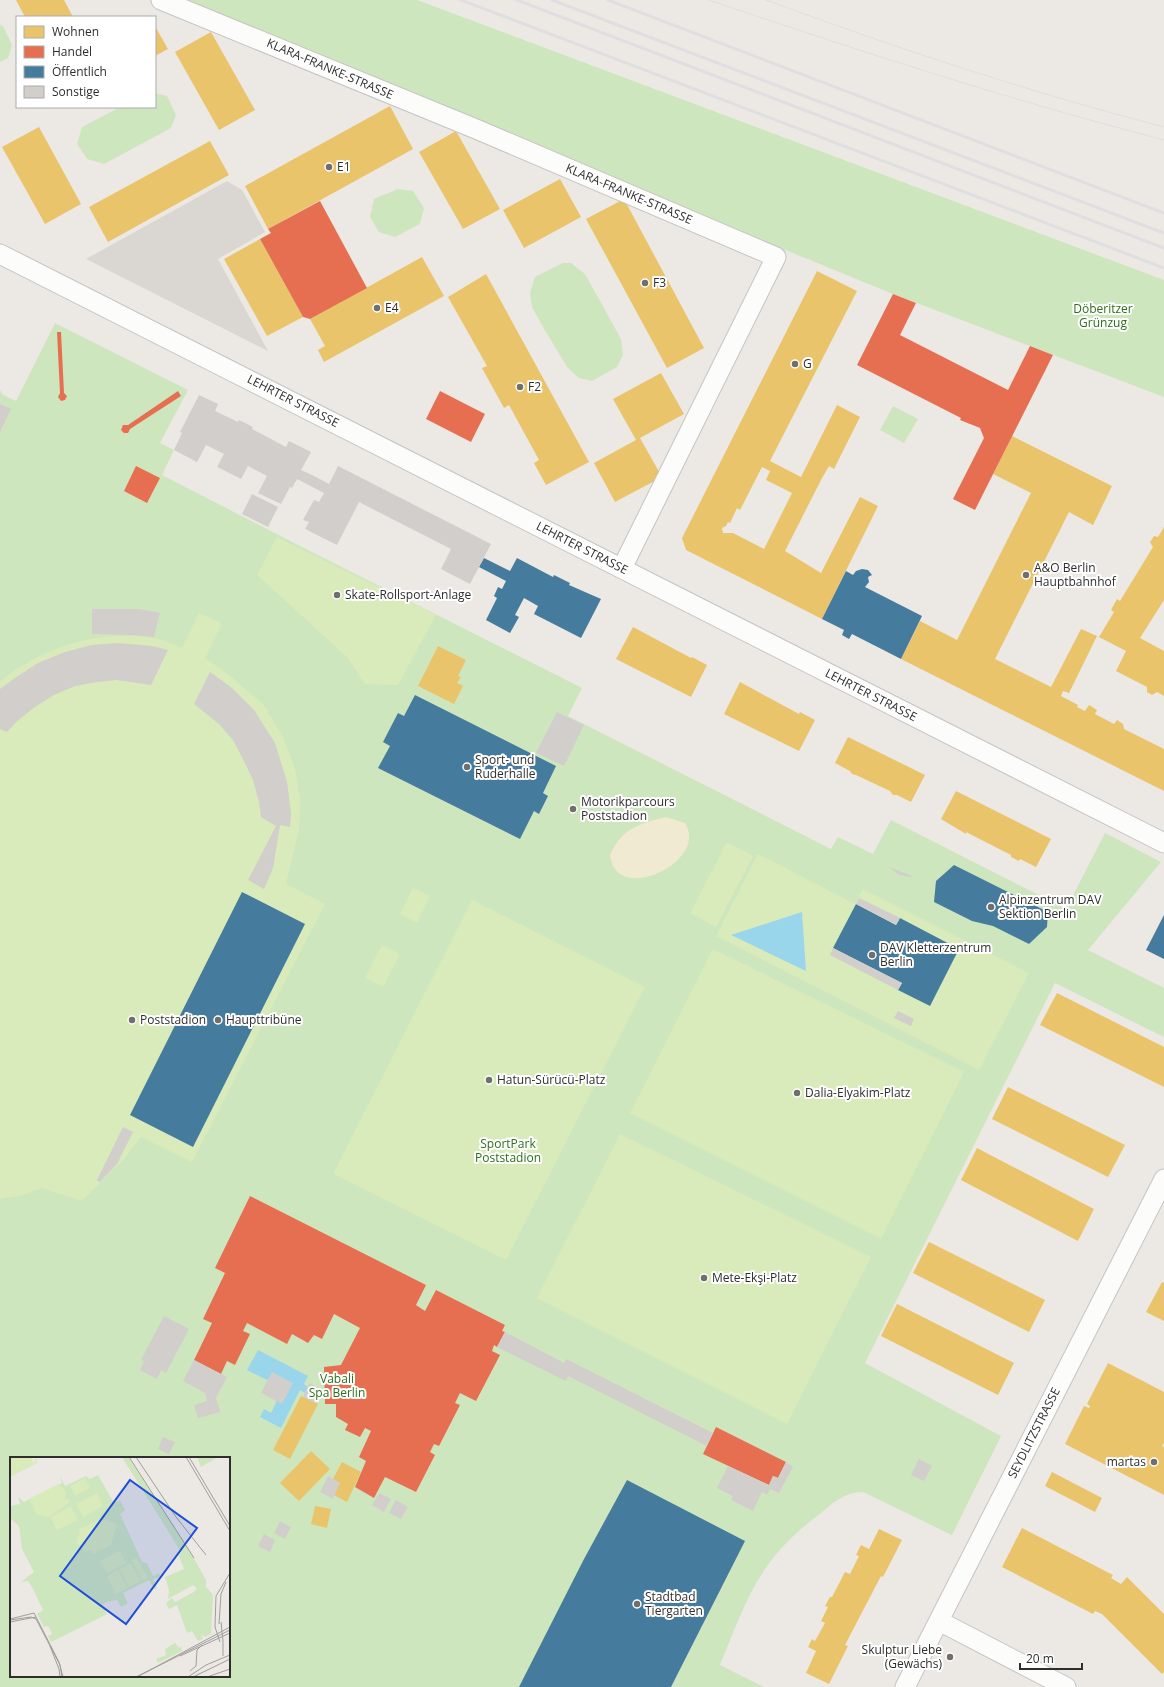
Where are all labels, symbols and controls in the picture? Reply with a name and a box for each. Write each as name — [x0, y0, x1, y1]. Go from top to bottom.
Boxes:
legend — [16, 16, 156, 108]
text: Wohnen — [52, 23, 99, 40]
street label: KLARA-FRANKE-STRASSE — [264, 34, 396, 103]
text: Handel — [52, 43, 92, 60]
text: Öffentlich — [52, 63, 107, 80]
text: Sonstige — [52, 83, 100, 100]
place label: E1 — [337, 158, 351, 175]
street label: KLARA-FRANKE-STRASSE — [563, 159, 695, 228]
marker: E1 — [324, 162, 334, 172]
place label: F3 — [653, 274, 666, 291]
marker: F3 — [640, 278, 650, 288]
place label: E4 — [385, 299, 399, 316]
park label: Döberitzer Grünzug — [1073, 300, 1133, 331]
marker: E4 — [372, 303, 382, 313]
place label: G — [803, 355, 812, 372]
marker: G — [790, 359, 800, 369]
street label: LEHRTER STRASSE — [244, 370, 342, 431]
place label: F2 — [528, 378, 541, 395]
marker: F2 — [515, 382, 525, 392]
street label: LEHRTER STRASSE — [533, 517, 631, 578]
place label: A&O Berlin Hauptbahnhof — [1034, 559, 1117, 590]
marker: A&O Berlin Hauptbahnhof — [1021, 570, 1031, 580]
place label: Skate-Rollsport-Anlage — [345, 586, 472, 603]
marker: Skate-Rollsport-Anlage — [332, 590, 342, 600]
street label: LEHRTER STRASSE — [822, 664, 920, 725]
place label: Sport- und Ruderhalle — [475, 751, 536, 782]
marker: Sport- und Ruderhalle — [462, 762, 472, 772]
place label: Motorikparcours Poststadion — [581, 793, 675, 824]
marker: Motorikparcours Poststadion — [568, 804, 578, 814]
place label: Alpinzentrum DAV Sektion Berlin — [999, 891, 1102, 922]
marker: Alpinzentrum DAV Sektion Berlin — [986, 902, 996, 912]
place label: DAV Kletterzentrum Berlin — [880, 939, 991, 970]
marker: DAV Kletterzentrum Berlin — [867, 950, 877, 960]
place label: Poststadion — [140, 1011, 206, 1028]
place label: Haupttribüne — [226, 1011, 302, 1028]
marker: Poststadion — [127, 1015, 137, 1025]
marker: Haupttribüne — [213, 1015, 223, 1025]
place label: Hatun-Sürücü-Platz — [497, 1071, 606, 1088]
marker: Hatun-Sürücü-Platz — [484, 1075, 494, 1085]
place label: Dalia-Elyakim-Platz — [805, 1084, 911, 1101]
marker: Dalia-Elyakim-Platz — [792, 1088, 802, 1098]
park label: SportPark Poststadion — [475, 1135, 541, 1166]
place label: Mete-Ekşi-Platz — [712, 1269, 797, 1286]
marker: Mete-Ekşi-Platz — [699, 1273, 709, 1283]
park label: Vabali Spa Berlin — [309, 1370, 365, 1401]
street label: SEYDLITZSTRASSE — [1003, 1384, 1064, 1481]
place label: martas — [1107, 1453, 1146, 1470]
inset map — [10, 1457, 230, 1677]
marker: martas — [1149, 1457, 1159, 1467]
place label: Stadtbad Tiergarten — [645, 1588, 703, 1619]
marker: Stadtbad Tiergarten — [632, 1599, 642, 1609]
place label: Skulptur Liebe (Gewächs) — [862, 1641, 942, 1672]
scale bar — [1020, 1645, 1082, 1671]
text: 20 m — [1026, 1650, 1054, 1667]
marker: Skulptur Liebe (Gewächs) — [945, 1652, 955, 1662]

